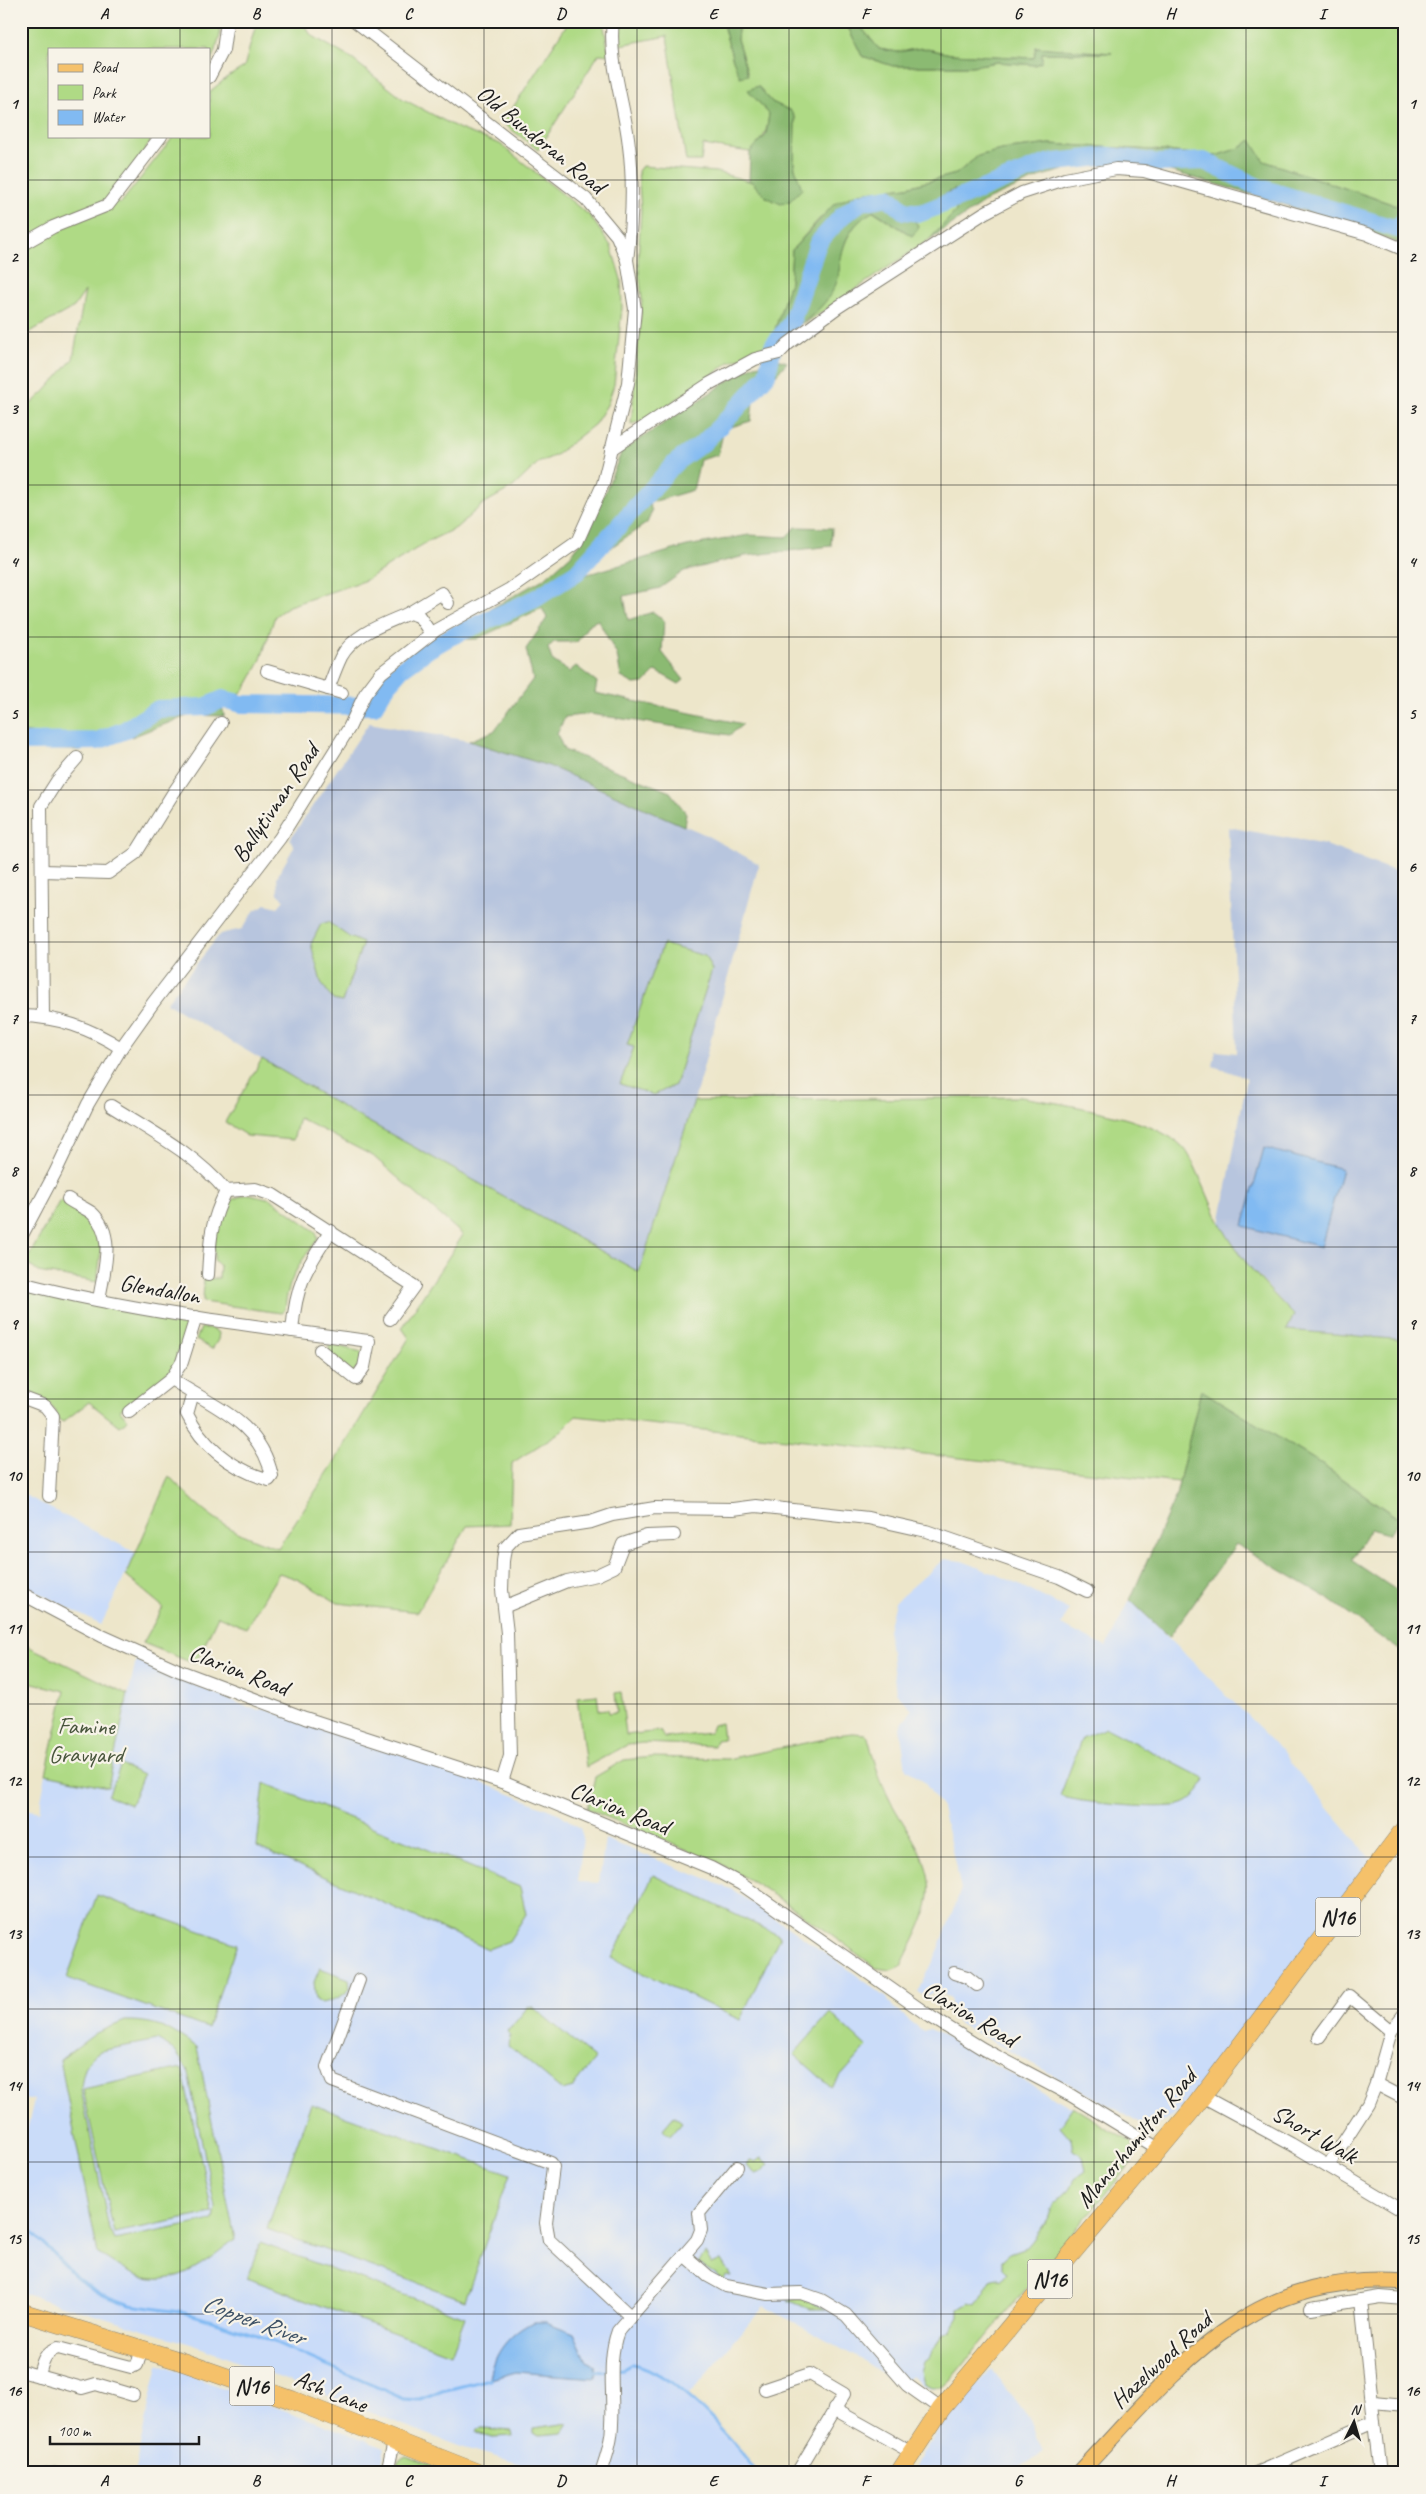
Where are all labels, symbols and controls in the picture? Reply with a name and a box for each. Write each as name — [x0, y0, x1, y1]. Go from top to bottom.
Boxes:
text: A — [100, 4, 110, 24]
text: B — [252, 4, 262, 24]
text: C — [404, 4, 414, 24]
text: D — [556, 4, 567, 24]
text: E — [709, 4, 720, 24]
text: F — [861, 4, 872, 24]
text: G — [1014, 4, 1024, 24]
text: H — [1165, 4, 1177, 24]
text: I — [1319, 4, 1329, 24]
legend — [48, 48, 210, 138]
text: Road — [92, 58, 119, 77]
street label: Old Bundoran Road — [471, 78, 614, 202]
text: Park — [92, 84, 117, 103]
text: 1 — [10, 94, 19, 114]
text: 1 — [1408, 94, 1417, 114]
text: Water — [92, 108, 126, 127]
text: 2 — [10, 247, 19, 267]
text: 2 — [1408, 247, 1417, 267]
text: 3 — [10, 399, 19, 419]
text: 3 — [1408, 399, 1417, 419]
text: 4 — [10, 552, 19, 572]
text: 4 — [1408, 552, 1417, 572]
text: 5 — [11, 704, 20, 724]
text: 5 — [1409, 704, 1418, 724]
street label: Ballytivnan Road — [224, 735, 328, 868]
text: 6 — [10, 857, 19, 877]
text: 6 — [1408, 857, 1417, 877]
text: 7 — [10, 1009, 19, 1029]
text: 7 — [1408, 1009, 1417, 1029]
text: 8 — [10, 1161, 19, 1181]
text: 8 — [1408, 1161, 1417, 1181]
street label: Glendallon — [117, 1267, 204, 1311]
text: 9 — [10, 1314, 19, 1334]
text: 9 — [1408, 1314, 1417, 1334]
text: 10 — [7, 1466, 23, 1486]
text: 10 — [1405, 1466, 1421, 1486]
text: 11 — [7, 1619, 23, 1639]
text: 11 — [1405, 1619, 1421, 1639]
street label: Clarion Road — [185, 1637, 296, 1704]
park label: Famine Gravyard — [49, 1711, 127, 1769]
text: 12 — [7, 1771, 23, 1791]
text: 12 — [1405, 1771, 1421, 1791]
street label: Clarion Road — [566, 1775, 677, 1843]
road number: N16 — [1316, 1898, 1360, 1936]
text: 13 — [7, 1924, 23, 1944]
text: 13 — [1405, 1924, 1421, 1944]
street label: Clarion Road — [918, 1974, 1026, 2056]
street label: Manorhamilton Road — [1069, 2060, 1205, 2214]
text: 14 — [7, 2076, 23, 2096]
text: 14 — [1405, 2076, 1421, 2096]
street label: Short Walk — [1267, 2098, 1365, 2172]
text: 15 — [7, 2229, 23, 2249]
text: 15 — [1405, 2229, 1421, 2249]
road number: N16 — [1028, 2260, 1072, 2298]
water label: Copper River — [198, 2287, 313, 2355]
street label: Hazelwood Road — [1104, 2303, 1221, 2415]
street label: Ash Lane — [290, 2363, 374, 2420]
road number: N16 — [230, 2366, 274, 2406]
text: 16 — [7, 2381, 23, 2401]
text: 16 — [1405, 2381, 1421, 2401]
north arrow — [1328, 2396, 1378, 2446]
text: N — [1350, 2401, 1362, 2419]
scale bar — [50, 2414, 199, 2446]
text: 100 m — [58, 2422, 92, 2441]
text: A — [100, 2471, 110, 2491]
text: B — [252, 2471, 262, 2491]
text: C — [404, 2471, 414, 2491]
text: D — [556, 2471, 567, 2491]
text: E — [709, 2471, 720, 2491]
text: F — [861, 2471, 872, 2491]
text: G — [1014, 2471, 1024, 2491]
text: H — [1165, 2471, 1177, 2491]
text: I — [1319, 2471, 1329, 2491]

